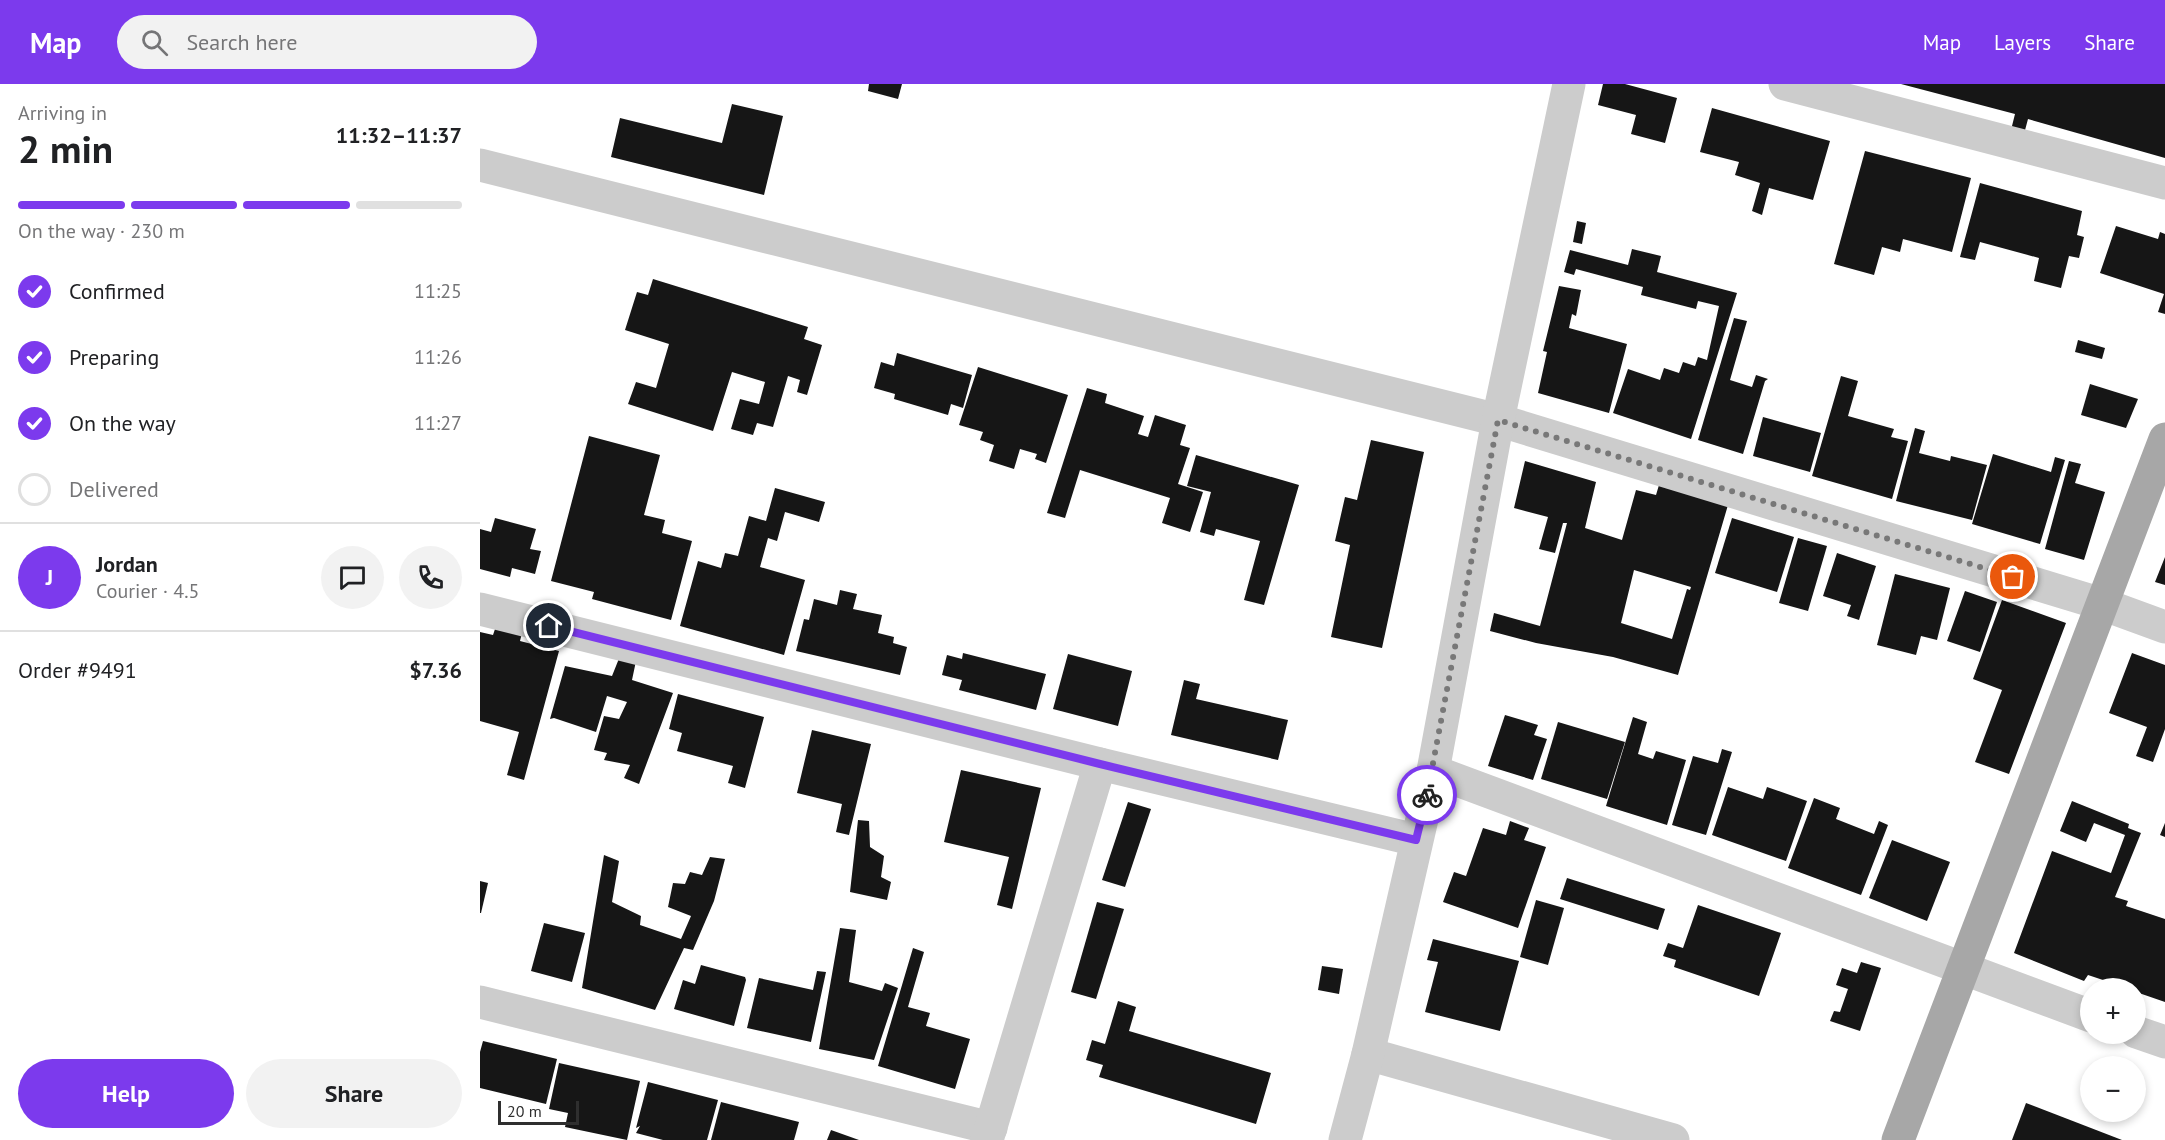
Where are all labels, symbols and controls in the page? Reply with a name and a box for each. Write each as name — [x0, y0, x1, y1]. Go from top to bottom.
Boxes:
search box — [117, 15, 537, 69]
text: Map — [30, 24, 81, 61]
icon: search — [138, 26, 171, 59]
text: Search here — [186, 28, 297, 56]
text: Map — [1923, 29, 1961, 56]
text: Layers — [1994, 29, 2051, 56]
text: Share — [2084, 29, 2135, 56]
text: Arriving in — [18, 100, 107, 126]
text: 11:32–11:37 — [336, 121, 462, 149]
text: 2 min — [18, 123, 113, 174]
text: On the way · 230 m — [18, 218, 185, 244]
icon: check — [18, 275, 51, 308]
text: Confirmed — [69, 277, 165, 305]
text: 11:25 — [414, 278, 462, 304]
icon: check — [18, 341, 51, 374]
text: Preparing — [69, 343, 159, 371]
text: 11:26 — [414, 344, 462, 370]
icon: check — [18, 407, 51, 440]
text: On the way — [69, 409, 176, 437]
text: 11:27 — [414, 410, 462, 436]
text: Delivered — [69, 475, 159, 503]
button: chat — [321, 546, 384, 609]
button: phone — [399, 546, 462, 609]
text: Jordan — [96, 550, 158, 578]
pin — [1987, 551, 2038, 602]
icon: bag — [1996, 560, 2029, 593]
text: J — [46, 563, 53, 591]
text: Courier · 4.5 — [96, 578, 199, 604]
pin — [523, 600, 574, 651]
icon: home — [532, 609, 565, 642]
text: Order #9491 — [18, 656, 137, 684]
text: $7.36 — [409, 656, 462, 684]
courier — [1397, 765, 1457, 825]
icon: bike — [1411, 779, 1444, 812]
map controls — [2080, 978, 2146, 1122]
button: + — [2080, 978, 2146, 1044]
button: − — [2080, 1056, 2146, 1122]
button: Help — [18, 1059, 234, 1128]
button: Share — [246, 1059, 462, 1128]
scale bar — [498, 1098, 579, 1126]
text: 20 m — [507, 1101, 542, 1121]

